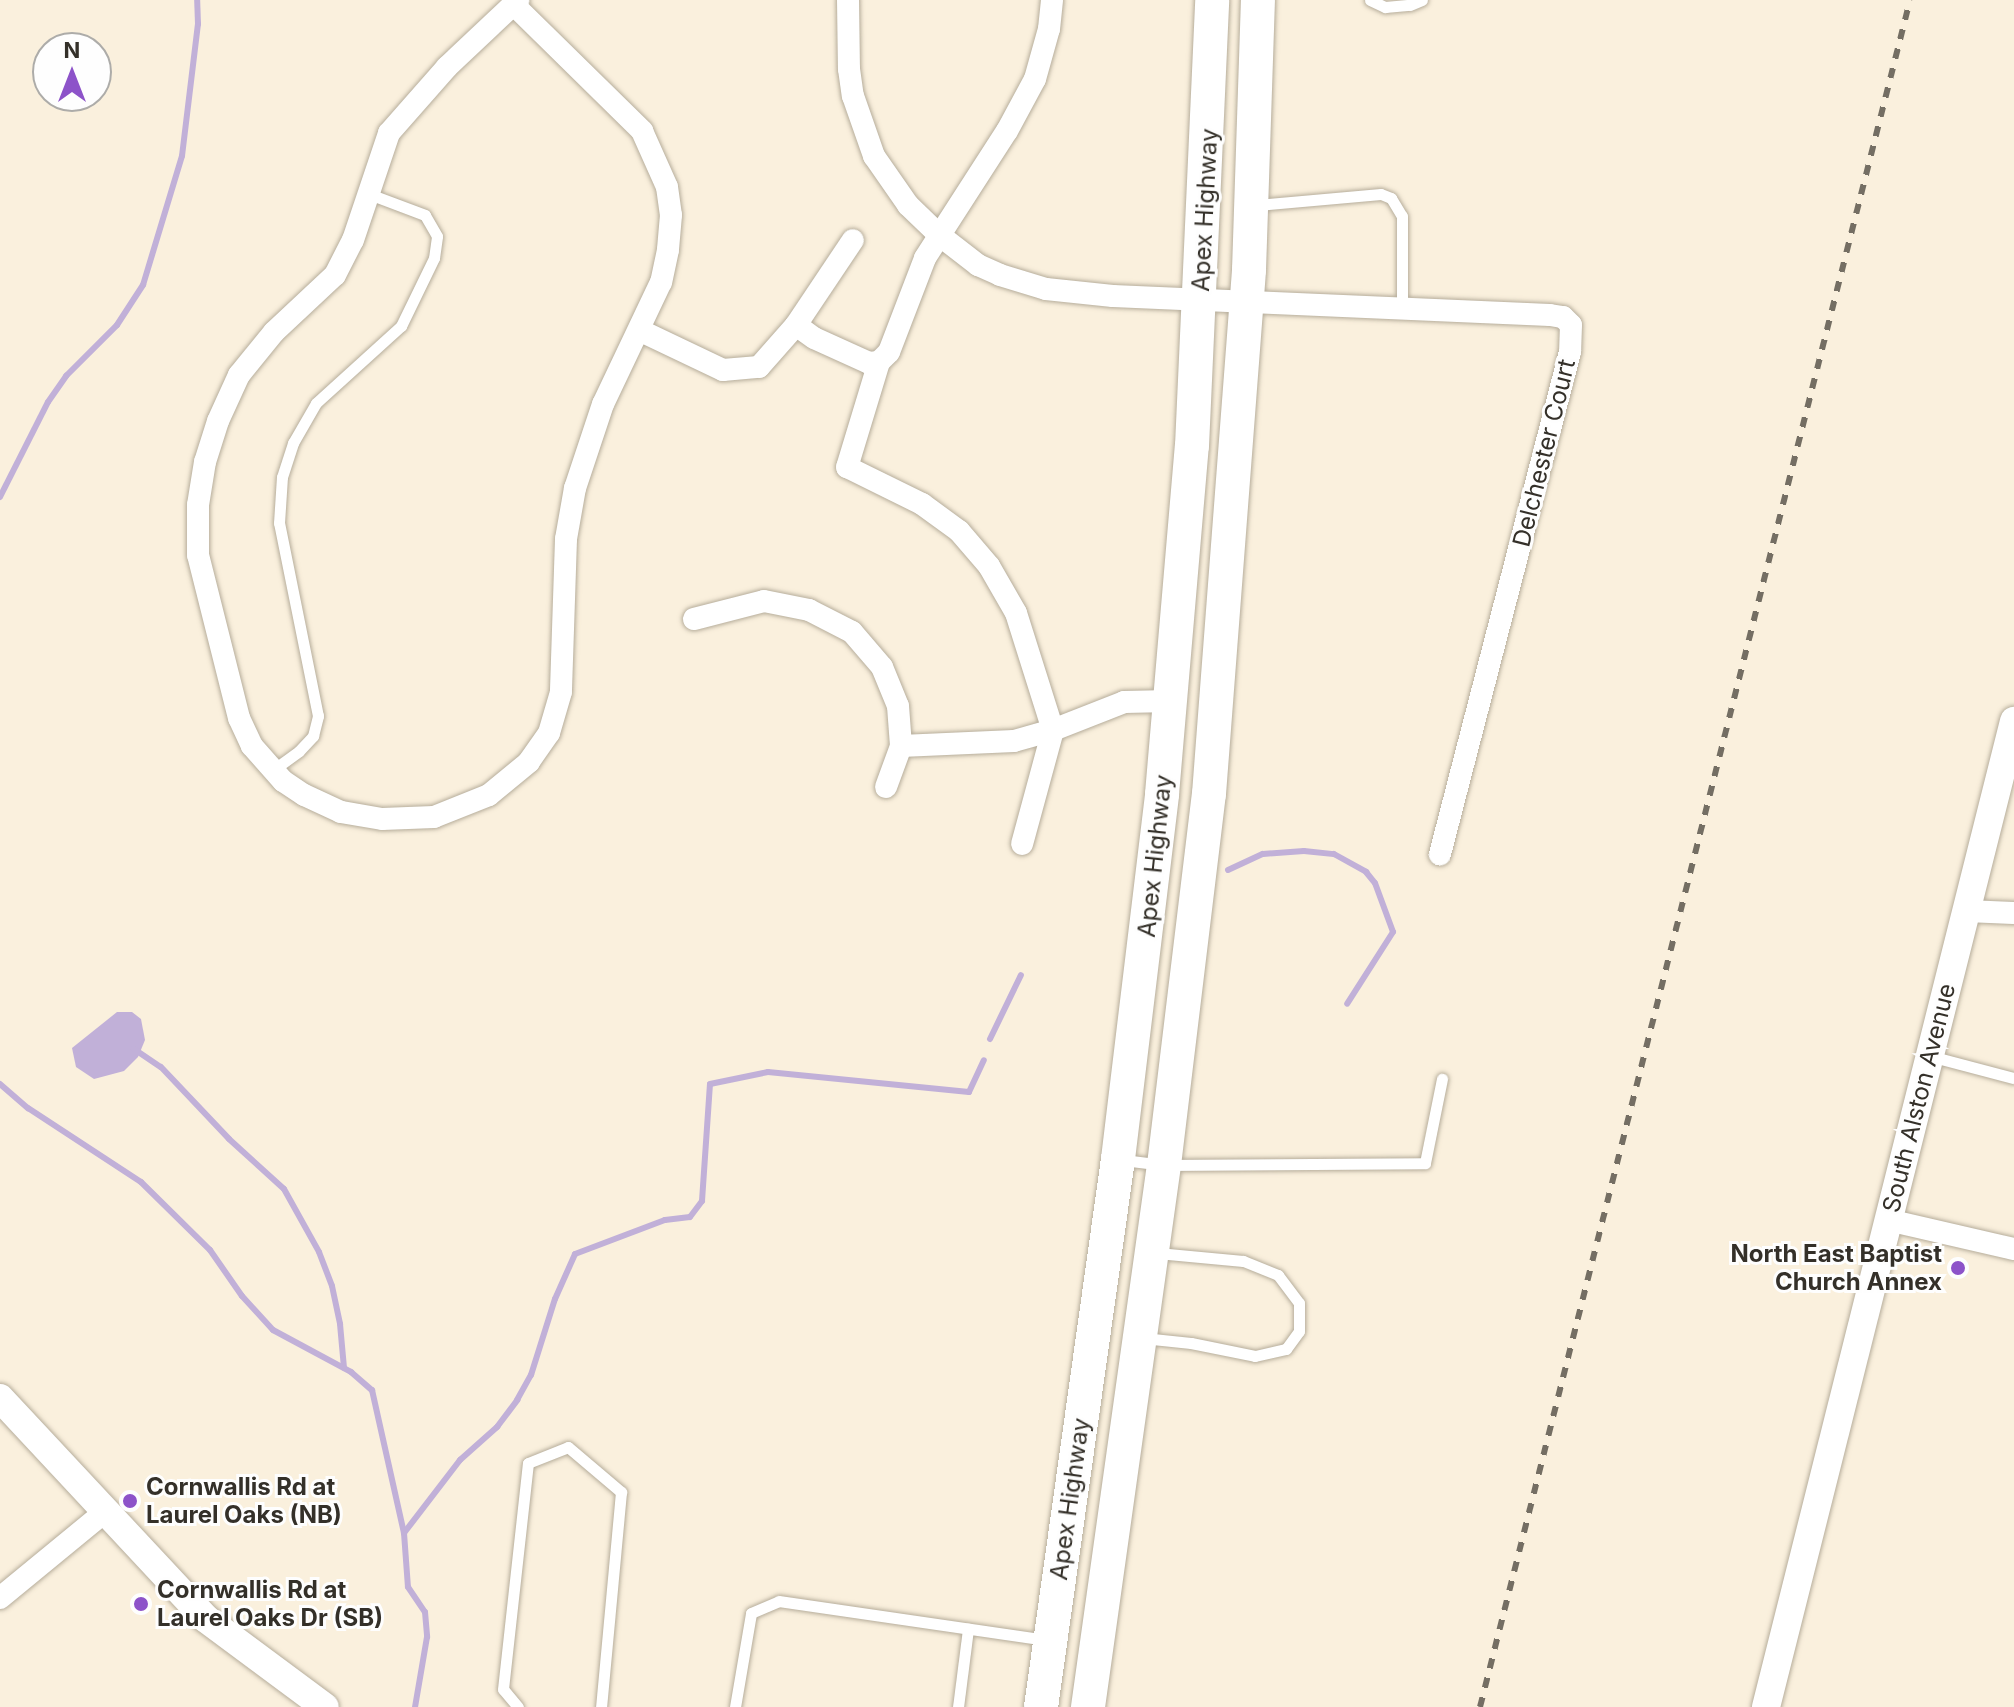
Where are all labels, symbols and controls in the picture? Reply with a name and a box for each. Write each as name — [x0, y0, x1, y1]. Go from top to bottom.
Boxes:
north arrow — [32, 32, 112, 112]
text: N — [64, 37, 80, 63]
street label: Apex Highway — [1186, 128, 1224, 292]
street label: Delchester Court — [1507, 356, 1581, 550]
street label: Apex Highway — [1132, 773, 1178, 939]
street label: South Alston Avenue — [1877, 980, 1961, 1216]
place label: North East Baptist Church Annex — [1730, 1240, 1942, 1296]
marker: North East Baptist Church Annex — [1949, 1259, 1967, 1277]
street label: Apex Highway — [1044, 1416, 1096, 1582]
place label: Cornwallis Rd at Laurel Oaks (NB) — [146, 1473, 342, 1529]
marker: Cornwallis Rd at Laurel Oaks (NB) — [121, 1492, 139, 1510]
place label: Cornwallis Rd at Laurel Oaks Dr (SB) — [157, 1576, 383, 1632]
marker: Cornwallis Rd at Laurel Oaks Dr (SB) — [132, 1595, 150, 1613]

